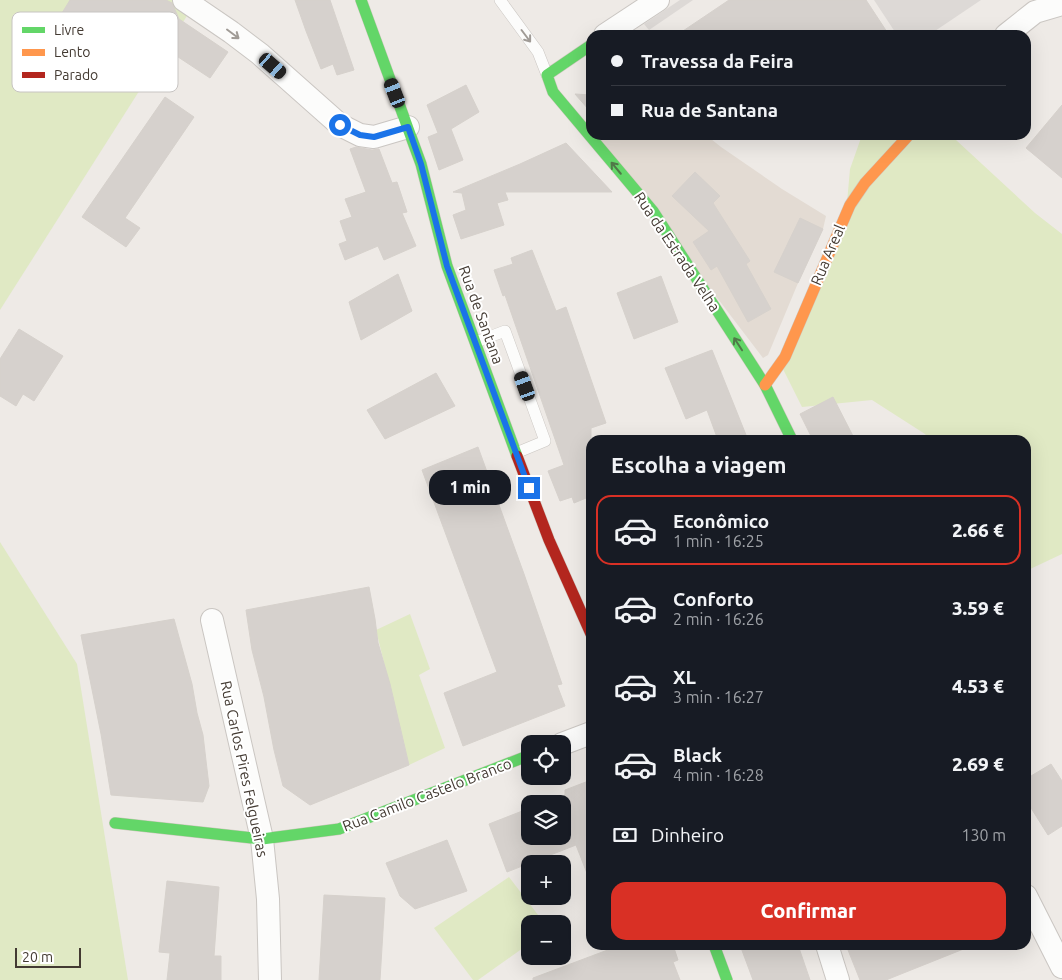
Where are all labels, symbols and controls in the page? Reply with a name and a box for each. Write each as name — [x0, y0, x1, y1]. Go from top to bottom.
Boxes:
legend — [12, 12, 178, 92]
text: Livre — [54, 22, 84, 38]
one-way arrow — [226, 28, 239, 39]
one-way arrow — [521, 29, 531, 43]
text: Lento — [54, 44, 91, 60]
car — [256, 50, 289, 82]
text: Travessa da Feira — [641, 50, 794, 72]
text: Parado — [54, 67, 98, 83]
car — [382, 76, 407, 110]
text: Rua de Santana — [641, 99, 778, 121]
route start — [329, 114, 351, 136]
one-way arrow — [611, 161, 622, 174]
street label: Rua da Estrada Velha — [631, 189, 724, 315]
street label: Rua Areal — [807, 222, 848, 288]
street label: Rua de Santana — [456, 263, 507, 366]
one-way arrow — [733, 338, 743, 352]
car — [512, 369, 537, 403]
text: Escolha a viagem — [611, 452, 786, 477]
callout: 1 min — [429, 470, 512, 506]
route end — [518, 477, 540, 499]
text: 1 min — [450, 478, 490, 496]
icon: car — [613, 508, 658, 553]
text: Econômico — [673, 510, 769, 532]
text: 2.66 € — [952, 519, 1004, 541]
text: 1 min · 16:25 — [673, 532, 764, 550]
icon: car — [613, 586, 658, 631]
text: Conforto — [673, 588, 754, 610]
text: 3.59 € — [952, 597, 1004, 619]
text: 2 min · 16:26 — [673, 610, 764, 628]
icon: car — [613, 664, 658, 709]
text: XL — [673, 666, 696, 688]
text: 4.53 € — [952, 675, 1004, 697]
street label: Rua Carlos Pires Felgueiras — [217, 679, 272, 859]
text: 3 min · 16:27 — [673, 688, 764, 706]
map controls — [521, 735, 571, 965]
button: locate — [521, 735, 571, 785]
icon: car — [613, 742, 658, 787]
text: Black — [673, 744, 722, 766]
text: 2.69 € — [952, 753, 1004, 775]
street label: Rua Camilo Castelo Branco — [340, 754, 514, 835]
text: 4 min · 16:28 — [673, 766, 764, 784]
button: layers — [521, 795, 571, 845]
icon: cash — [611, 821, 639, 849]
text: Dinheiro — [651, 824, 724, 846]
text: 130 m — [961, 826, 1006, 844]
button: + — [521, 855, 571, 905]
button: Confirmar — [611, 882, 1006, 940]
button: − — [521, 915, 571, 965]
scale bar — [15, 945, 81, 968]
text: 20 m — [22, 949, 53, 965]

